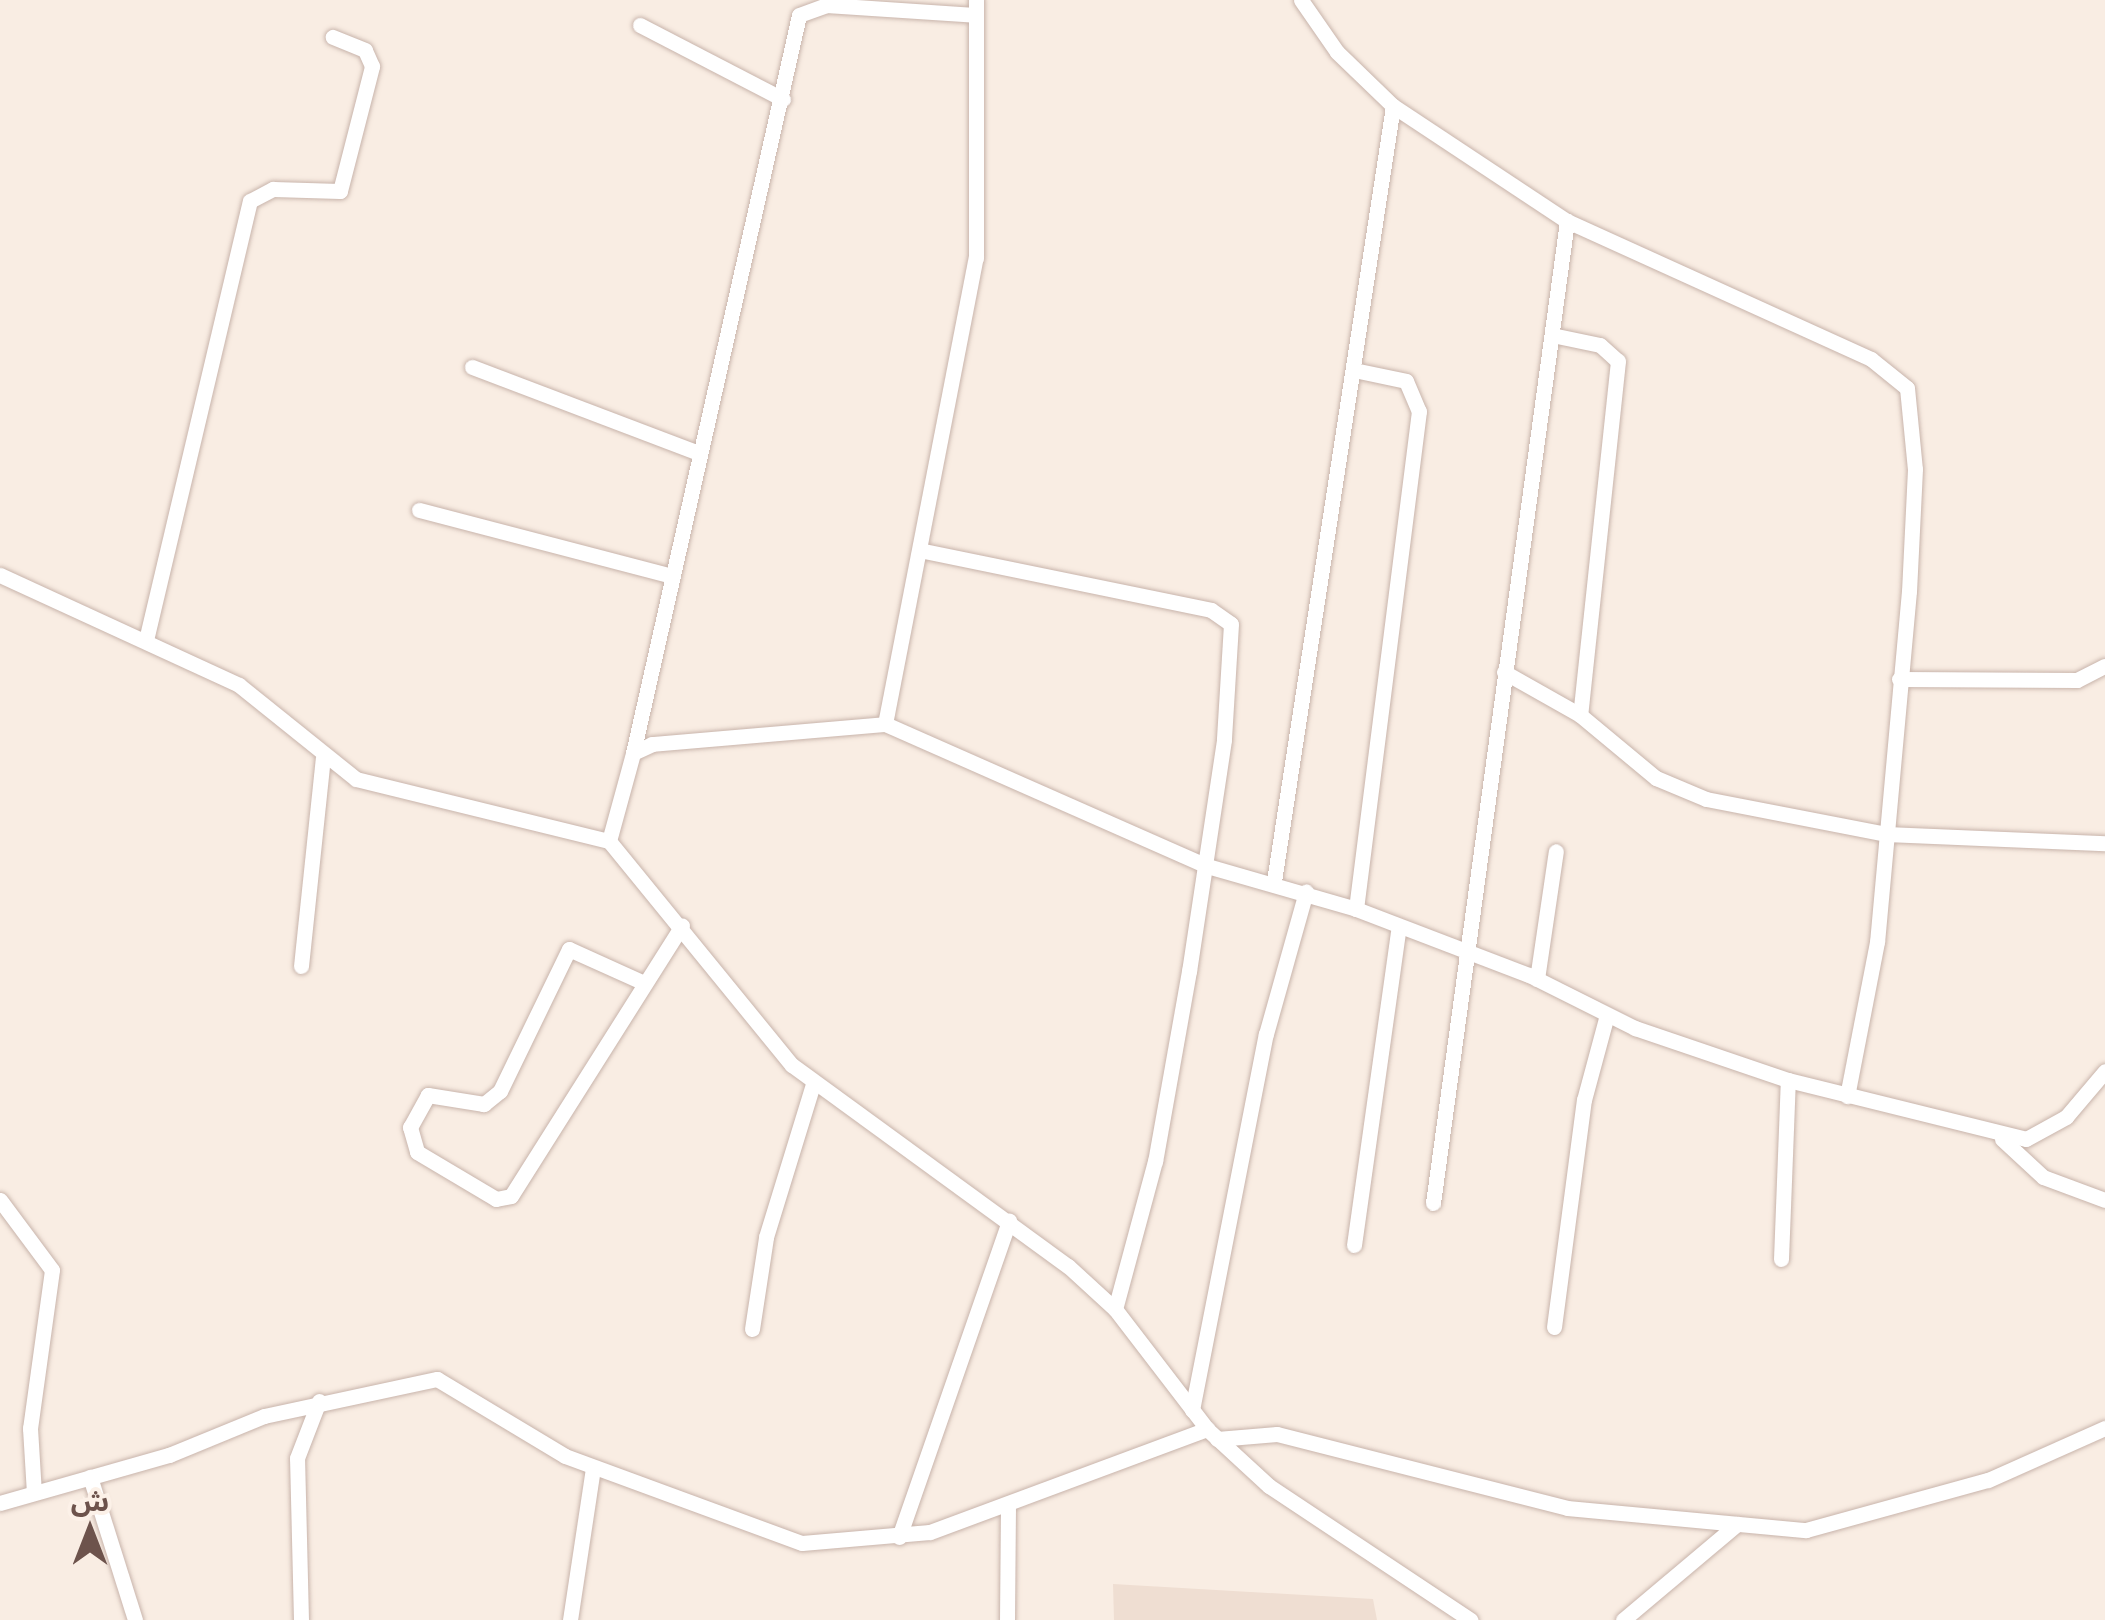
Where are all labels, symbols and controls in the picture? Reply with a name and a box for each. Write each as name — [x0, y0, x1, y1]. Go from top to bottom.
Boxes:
north arrow — [40, 1480, 140, 1580]
text: ش — [71, 1481, 109, 1519]

